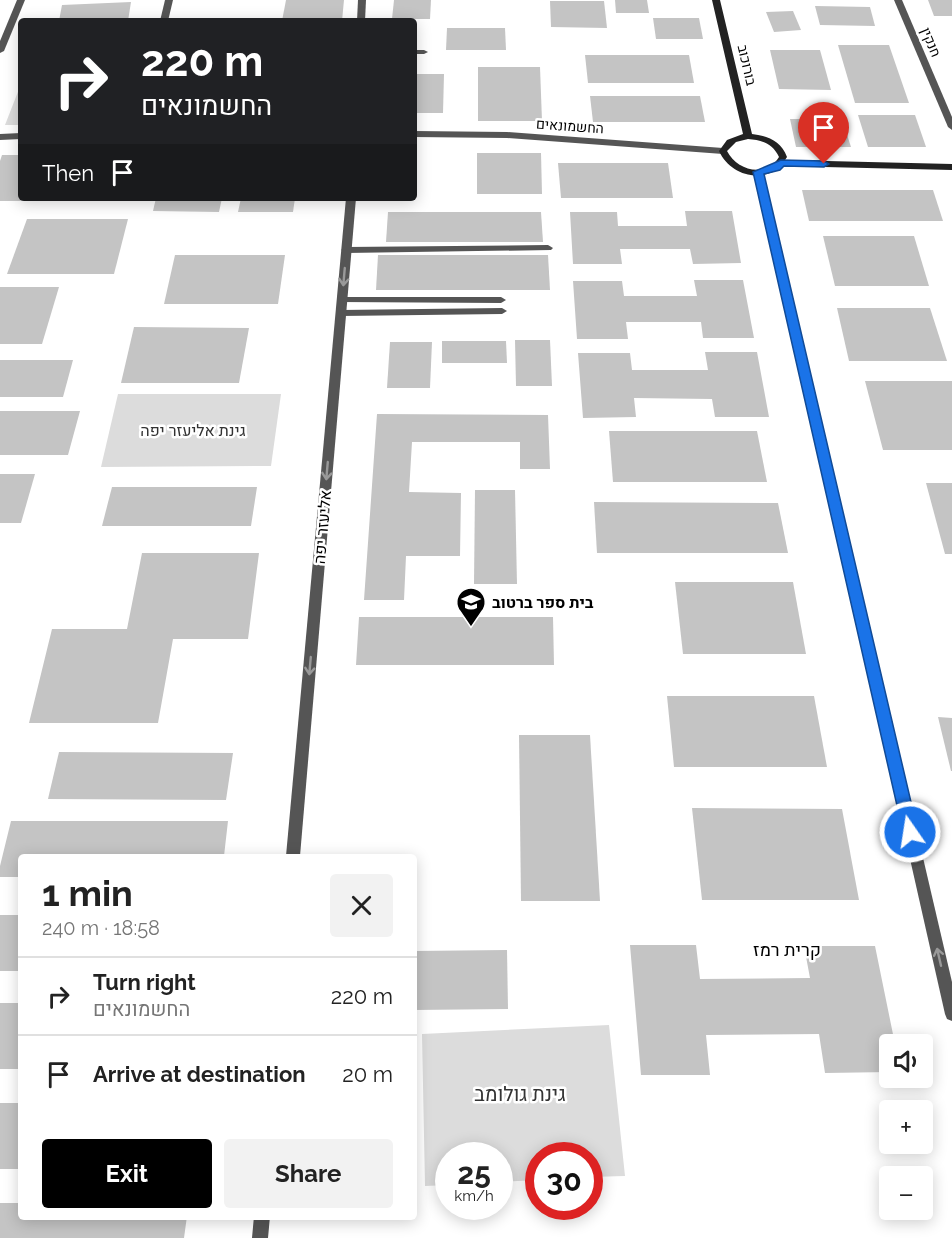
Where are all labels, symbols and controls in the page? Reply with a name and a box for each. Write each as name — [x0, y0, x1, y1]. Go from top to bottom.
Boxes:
street label: חנקין — [918, 25, 944, 59]
text: 220 m — [141, 37, 263, 86]
icon: right — [42, 42, 120, 120]
street label: בורוכוב — [735, 43, 760, 88]
text: החשמונאים — [141, 90, 272, 121]
pin — [798, 102, 849, 164]
icon: arrive — [807, 111, 840, 144]
street label: החשמונאים — [536, 116, 604, 136]
icon: arrive — [106, 156, 139, 189]
text: Then — [42, 160, 94, 186]
one-way arrow — [338, 267, 349, 287]
park label: גינת אליעזר יפה — [140, 421, 246, 440]
one-way arrow — [321, 461, 332, 481]
street label: אליעזר יפה — [310, 489, 335, 565]
school or university icon: בית ספר ברטוב — [455, 586, 487, 628]
place label: בית ספר ברטוב — [492, 593, 594, 612]
one-way arrow — [304, 655, 315, 675]
position arrow — [878, 800, 942, 864]
text: 1 min — [42, 872, 133, 914]
button: close — [330, 874, 393, 937]
text: 240 m · 18:58 — [42, 916, 160, 940]
district label: קרית רמז — [753, 939, 821, 960]
one-way arrow — [933, 948, 944, 968]
text: Turn right — [93, 969, 196, 995]
icon: right — [42, 980, 75, 1013]
text: 220 m — [331, 983, 393, 1009]
text: החשמונאים — [93, 997, 190, 1021]
map controls — [879, 1034, 933, 1220]
button: sound — [879, 1034, 933, 1088]
icon: arrive — [42, 1058, 75, 1091]
text: Arrive at destination — [93, 1061, 306, 1087]
text: 20 m — [342, 1061, 393, 1087]
park label: גינת גולומב — [474, 1082, 566, 1106]
button: + — [879, 1100, 933, 1154]
button: Exit — [42, 1139, 212, 1208]
button: Share — [224, 1139, 393, 1208]
speed limit sign: 30 — [525, 1142, 603, 1220]
text: 25 — [457, 1156, 491, 1191]
button: − — [879, 1166, 933, 1220]
text: km/h — [454, 1187, 494, 1205]

